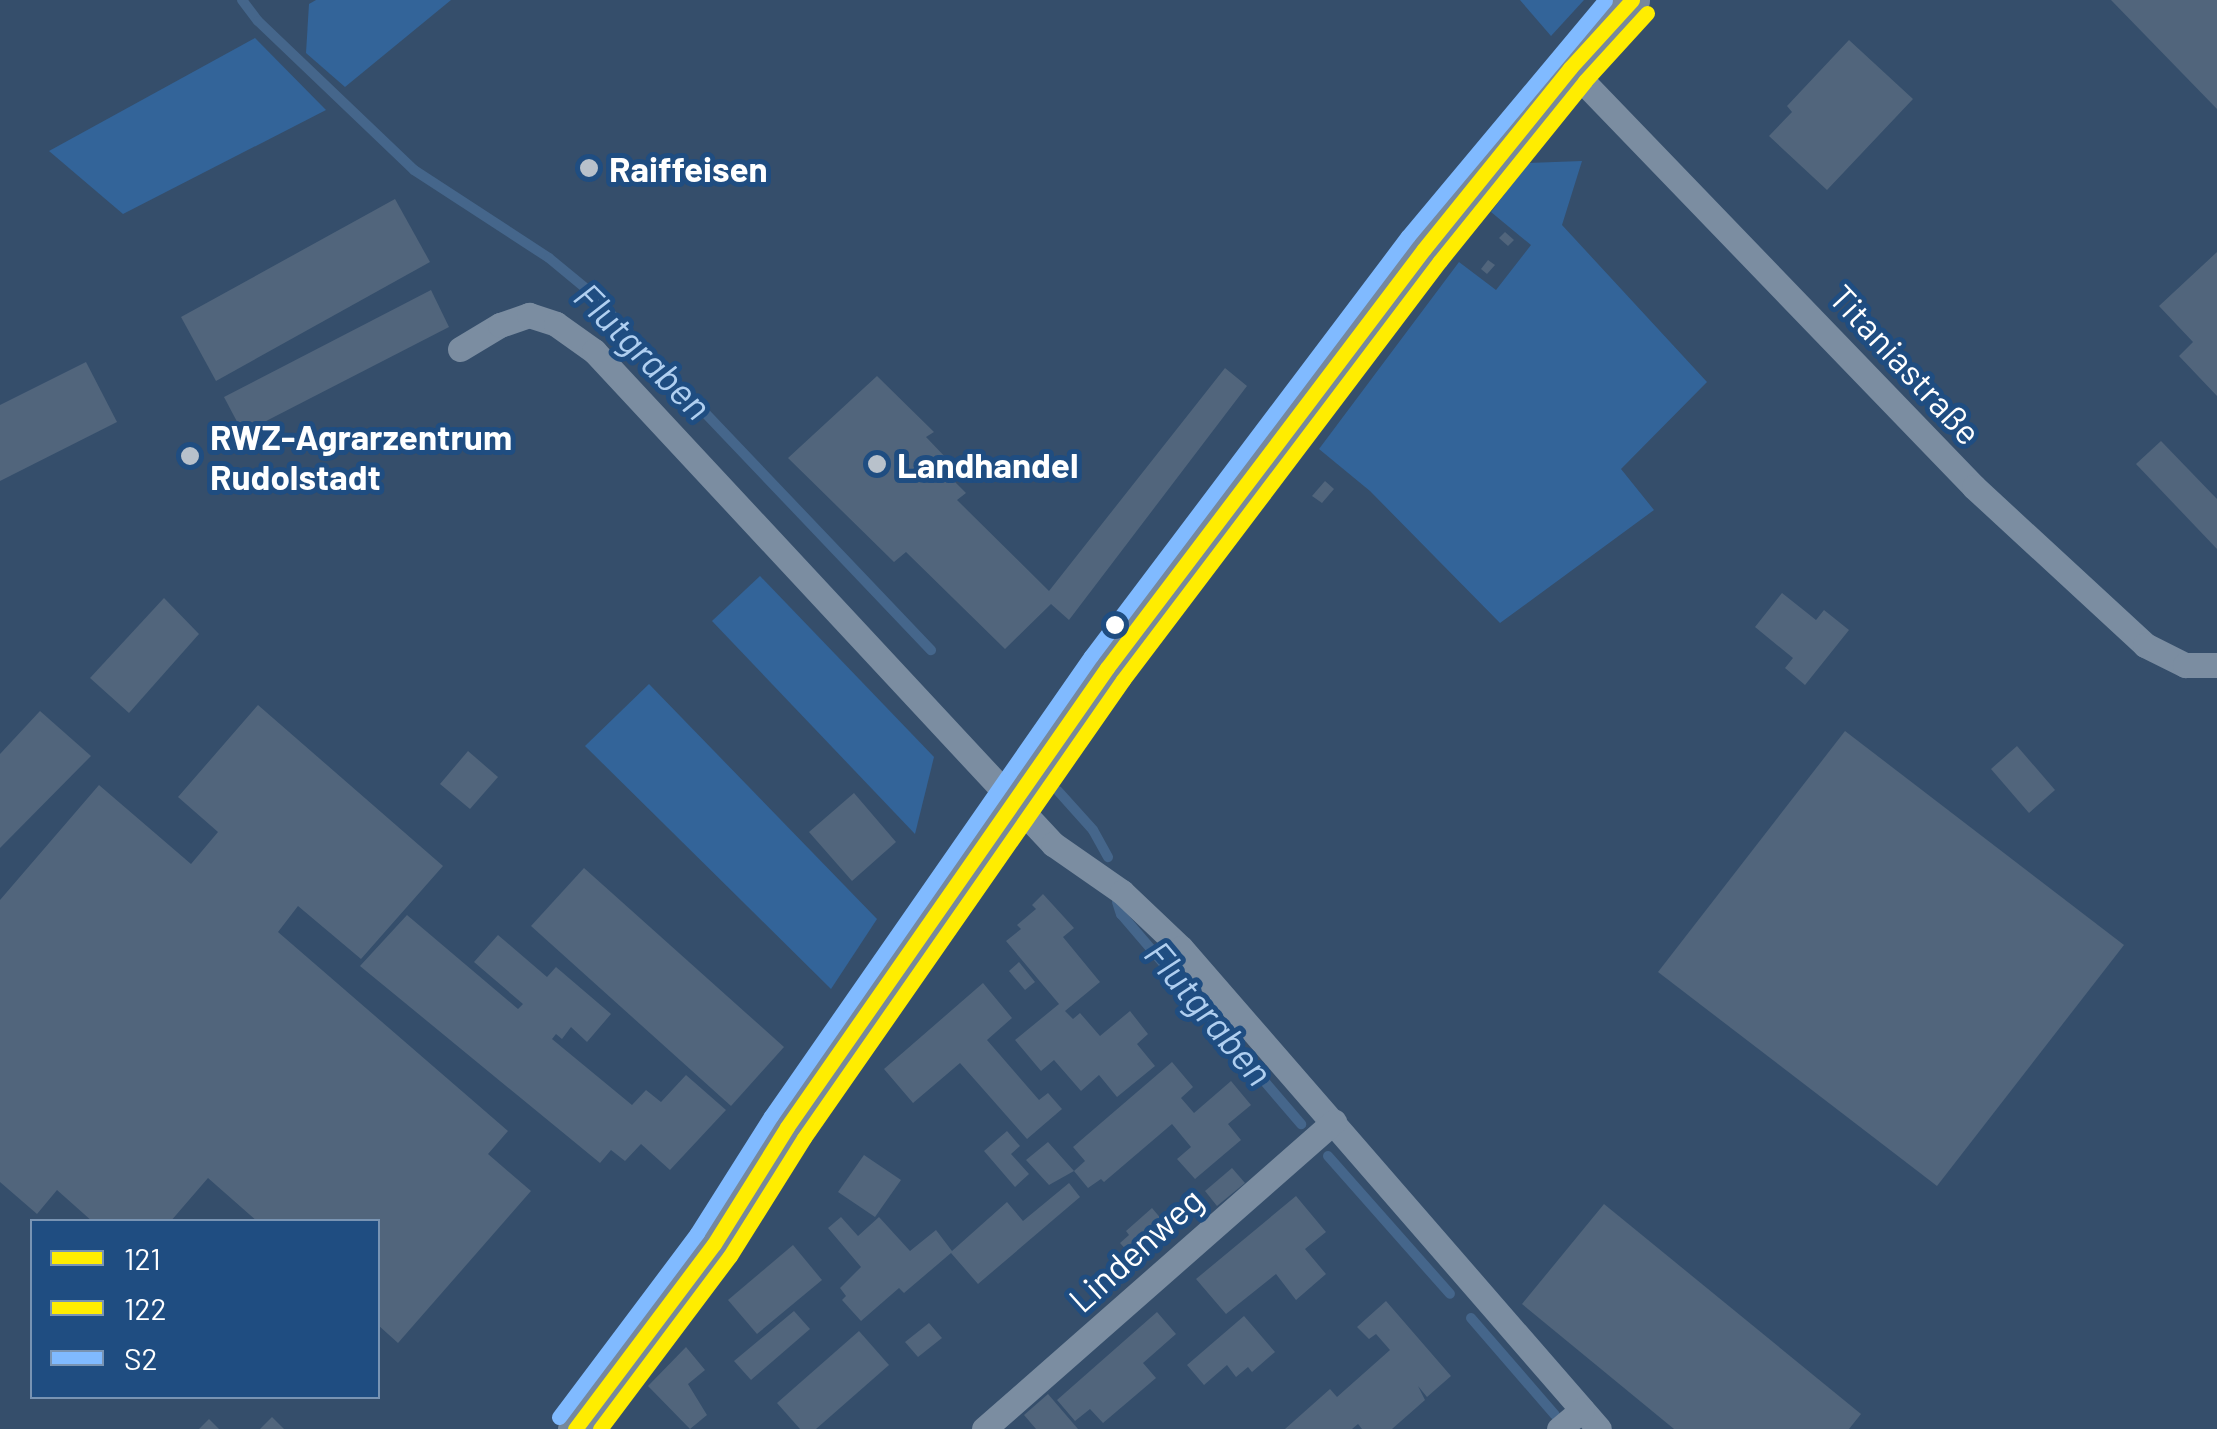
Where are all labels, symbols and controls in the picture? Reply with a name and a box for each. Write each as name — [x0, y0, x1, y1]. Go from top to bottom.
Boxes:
place label: Raiffeisen — [609, 147, 768, 189]
marker: Raiffeisen — [578, 157, 600, 179]
water label: Flutgraben — [565, 273, 721, 429]
street label: Titaniastraße — [1821, 275, 1991, 453]
place label: RWZ-Agrarzentrum Rudolstadt — [210, 415, 512, 497]
place label: Landhandel — [897, 443, 1078, 485]
marker: RWZ-Agrarzentrum Rudolstadt — [179, 445, 201, 467]
marker: Landhandel — [866, 453, 888, 475]
unlabelled marker — [1105, 615, 1125, 635]
water label: Flutgraben — [1135, 931, 1283, 1095]
street label: Lindenweg — [1059, 1178, 1211, 1320]
legend — [30, 1219, 380, 1399]
text: 121 — [124, 1240, 161, 1276]
text: 122 — [124, 1290, 167, 1326]
text: S2 — [124, 1340, 158, 1376]

